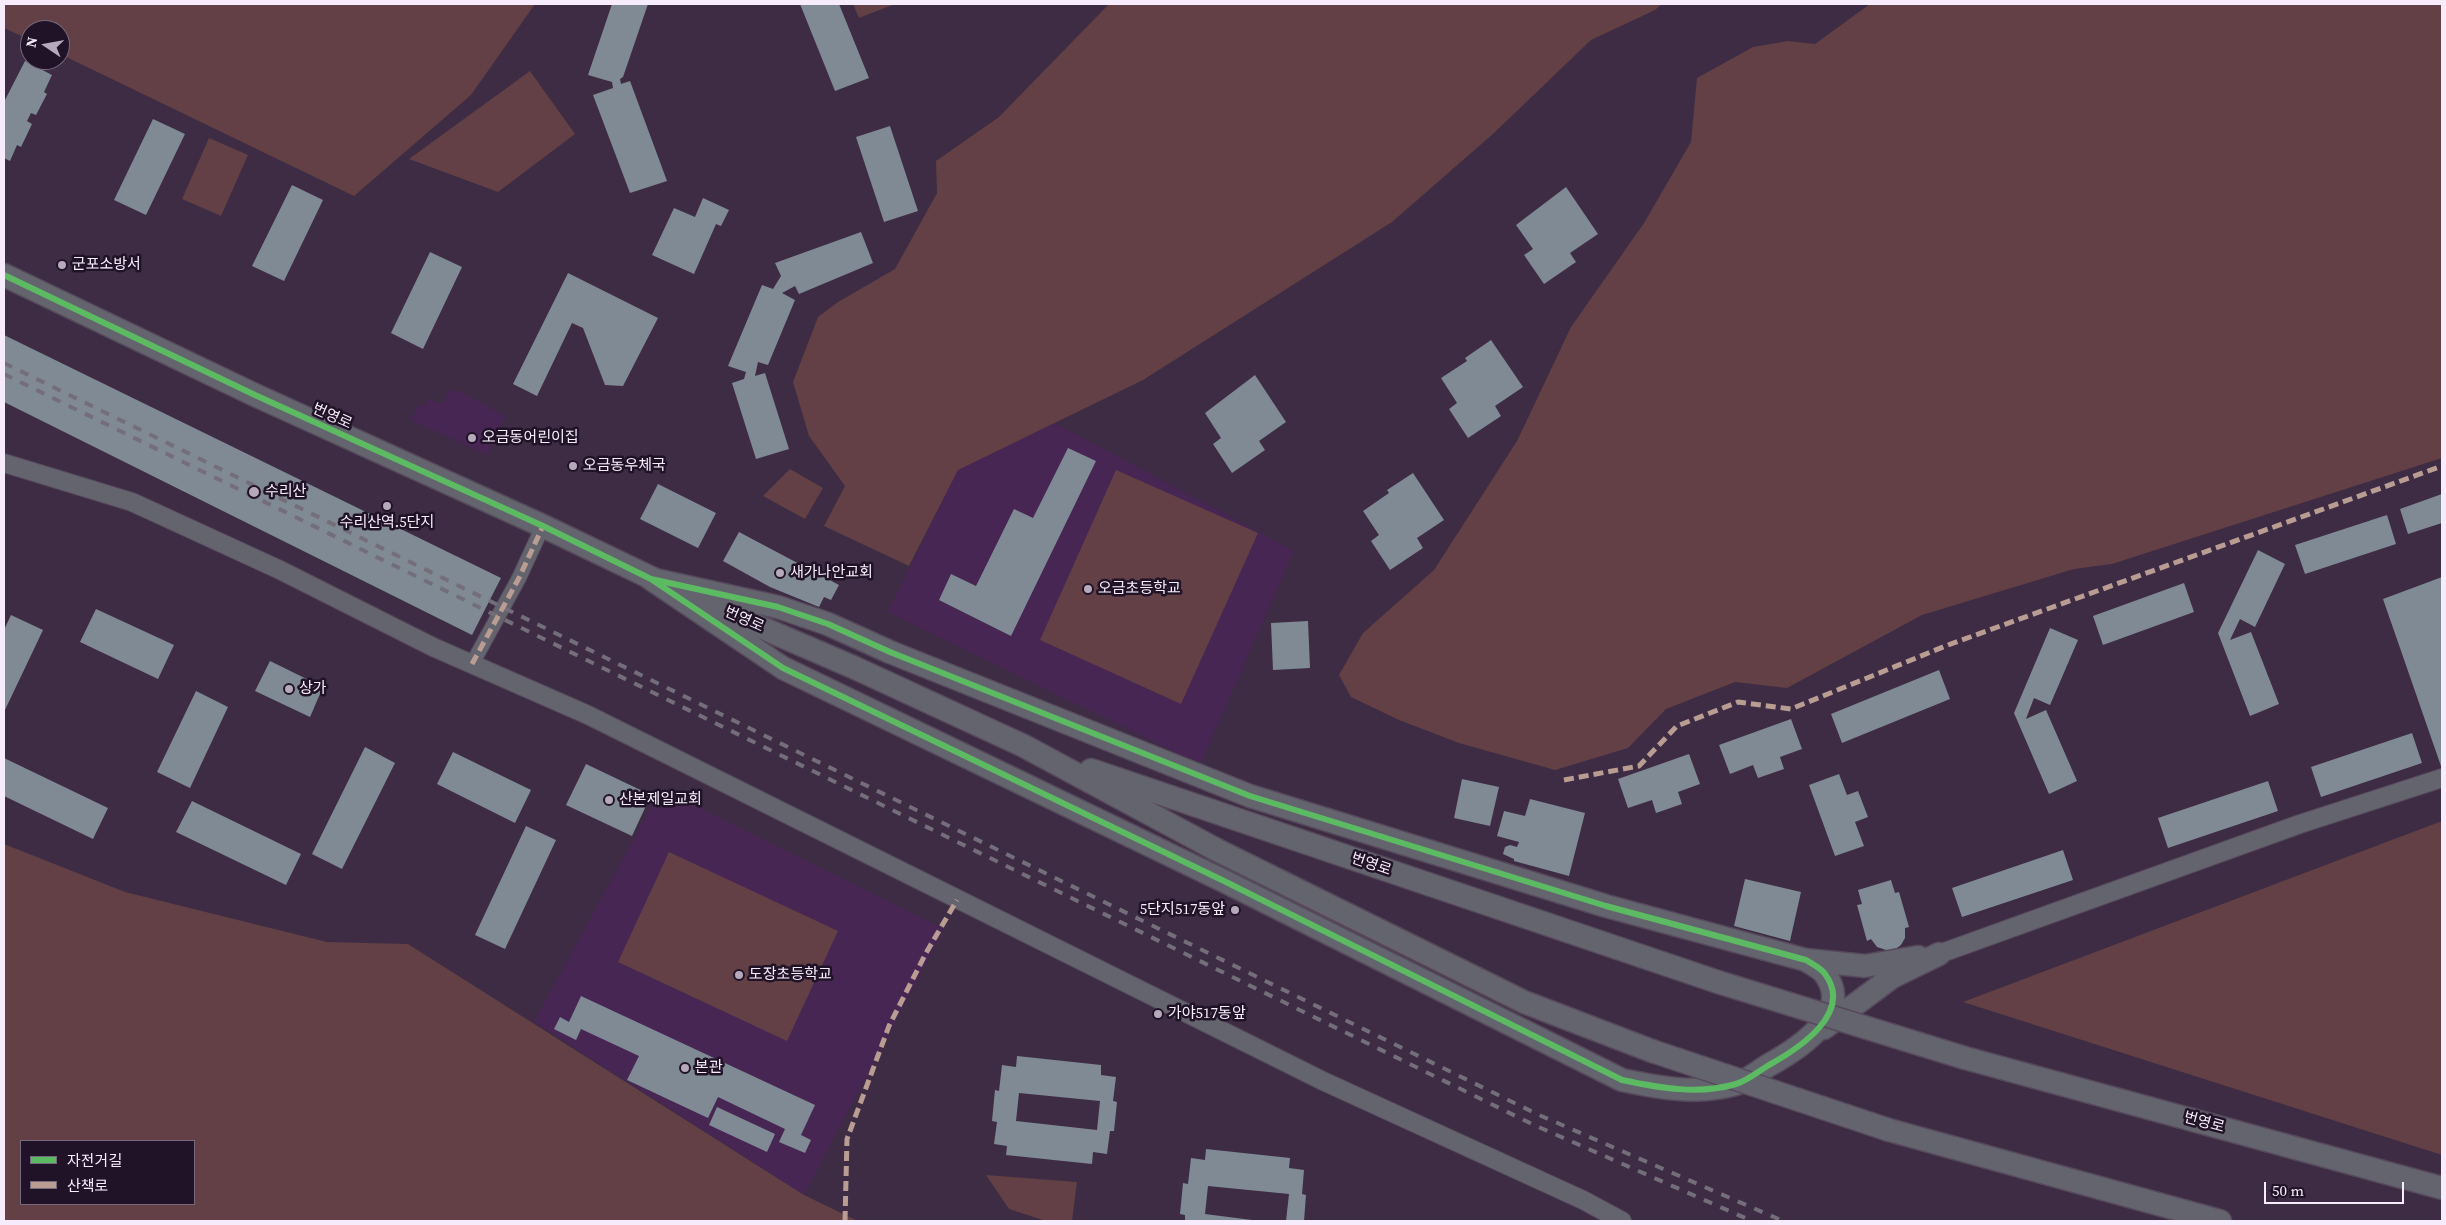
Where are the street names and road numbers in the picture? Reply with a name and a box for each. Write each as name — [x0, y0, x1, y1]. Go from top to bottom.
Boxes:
street label: 번영로 — [309, 400, 355, 434]
street label: 번영로 — [721, 603, 767, 637]
street label: 번영로 — [1348, 850, 1394, 880]
street label: 번영로 — [2182, 1109, 2226, 1137]

